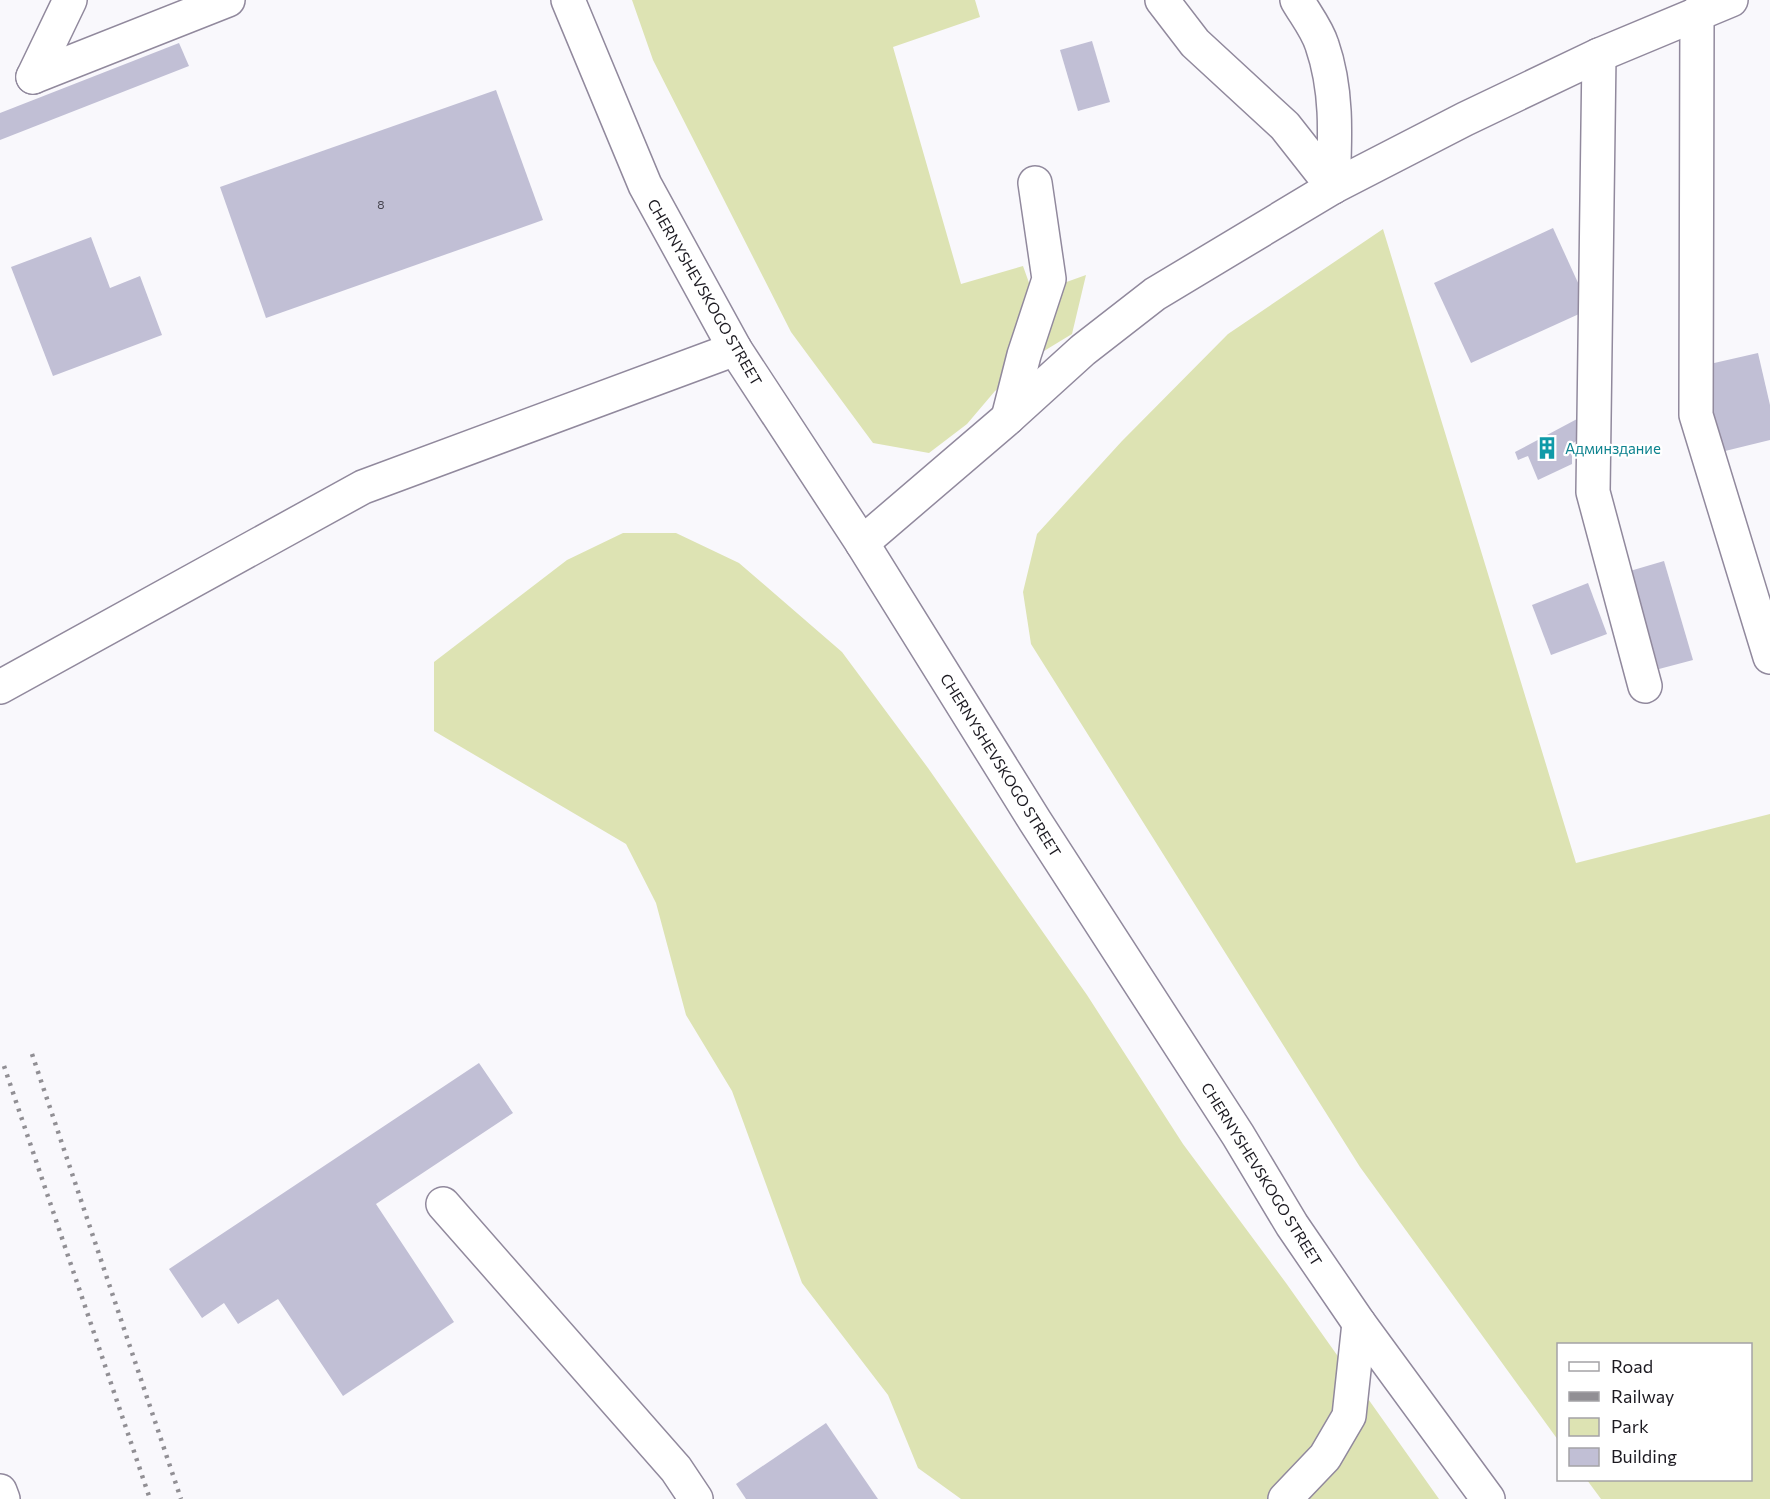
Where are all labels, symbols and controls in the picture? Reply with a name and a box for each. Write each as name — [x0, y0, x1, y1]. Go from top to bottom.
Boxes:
street label: CHERNYSHEVSKOGO STREET — [644, 195, 766, 389]
house number: 8 — [377, 197, 385, 211]
building icon: Админздание — [1534, 435, 1560, 461]
place label: Админздание — [1565, 439, 1661, 457]
street label: CHERNYSHEVSKOGO STREET — [937, 670, 1065, 860]
street label: CHERNYSHEVSKOGO STREET — [1198, 1079, 1326, 1269]
legend — [1557, 1343, 1752, 1481]
text: Road — [1611, 1355, 1653, 1377]
text: Railway — [1611, 1385, 1674, 1407]
text: Park — [1611, 1415, 1649, 1437]
text: Building — [1611, 1445, 1677, 1467]

